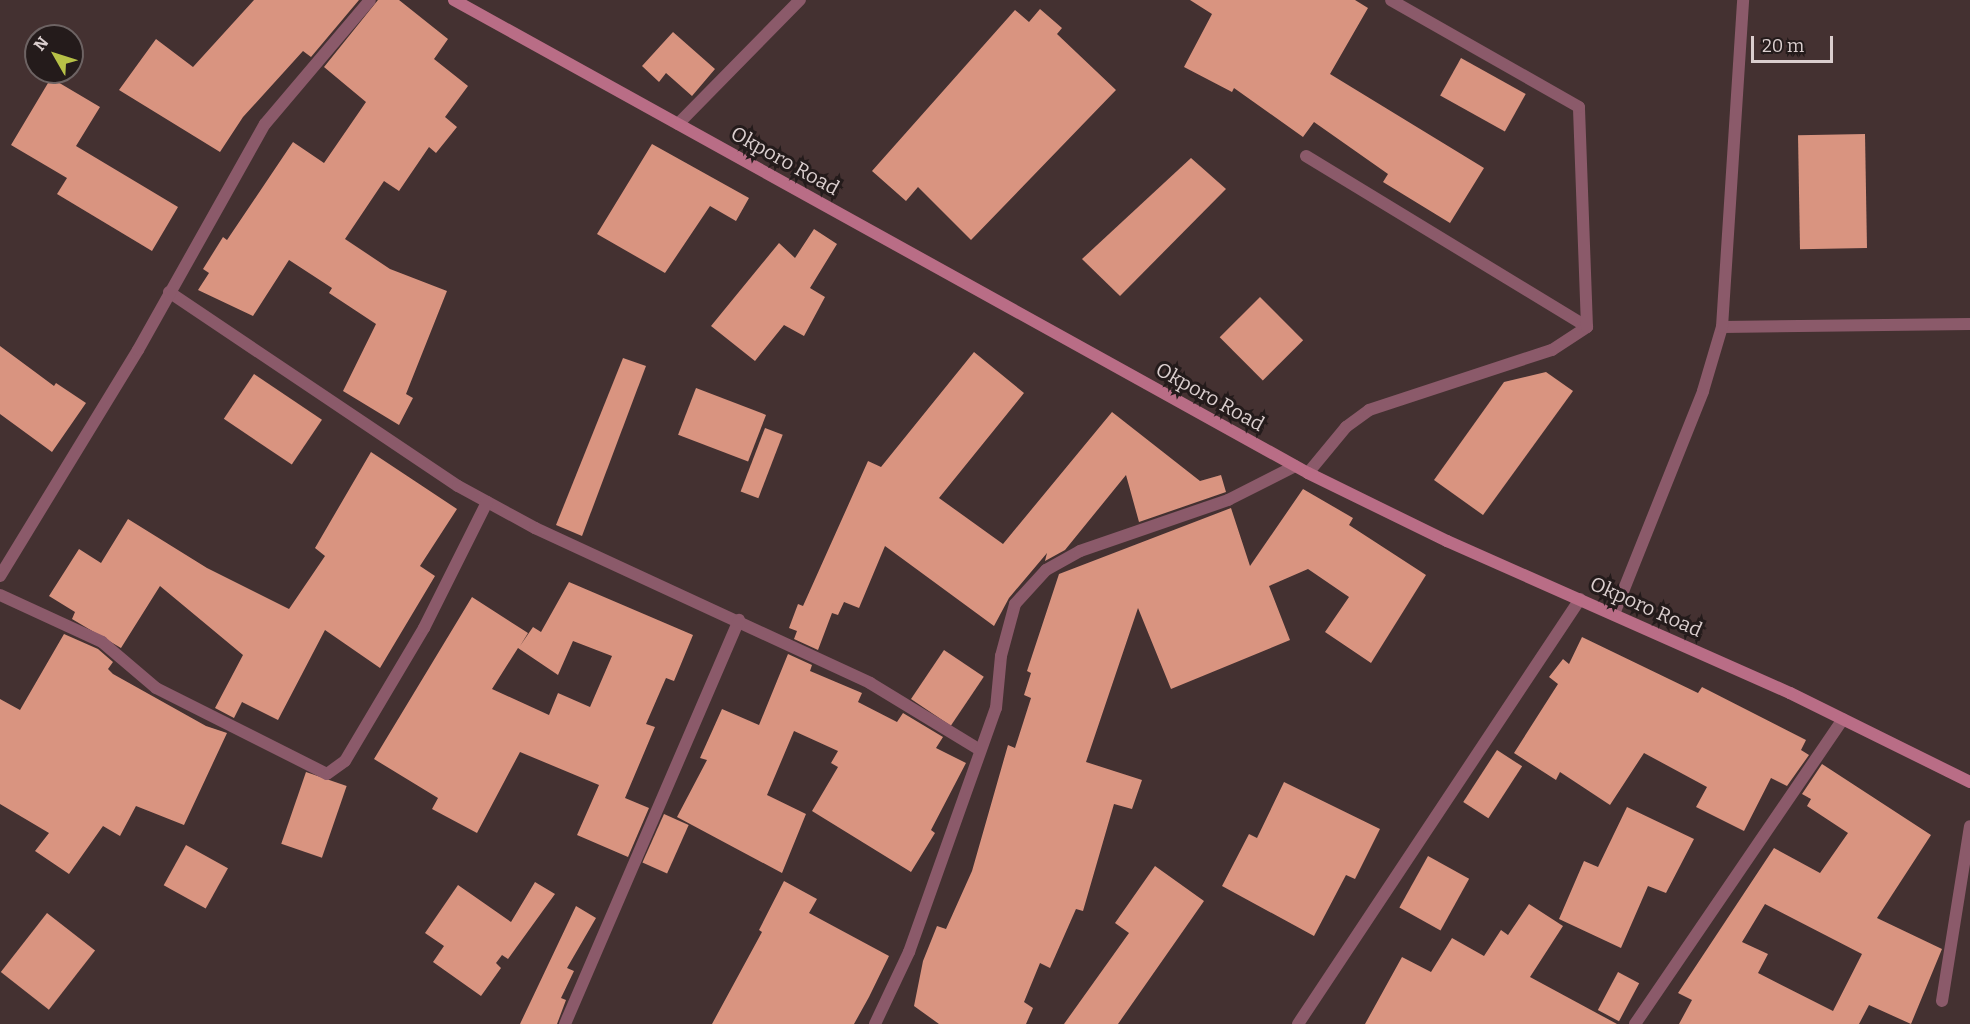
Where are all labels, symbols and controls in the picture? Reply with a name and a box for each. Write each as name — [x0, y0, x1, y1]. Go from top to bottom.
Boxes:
north arrow — [24, 24, 84, 84]
scale bar — [1754, 24, 1836, 62]
text: N — [30, 33, 52, 54]
text: 20 m — [1762, 35, 1804, 57]
street label: Okporo Road — [727, 121, 843, 201]
street label: Okporo Road — [1152, 357, 1268, 437]
street label: Okporo Road — [1586, 572, 1706, 642]

